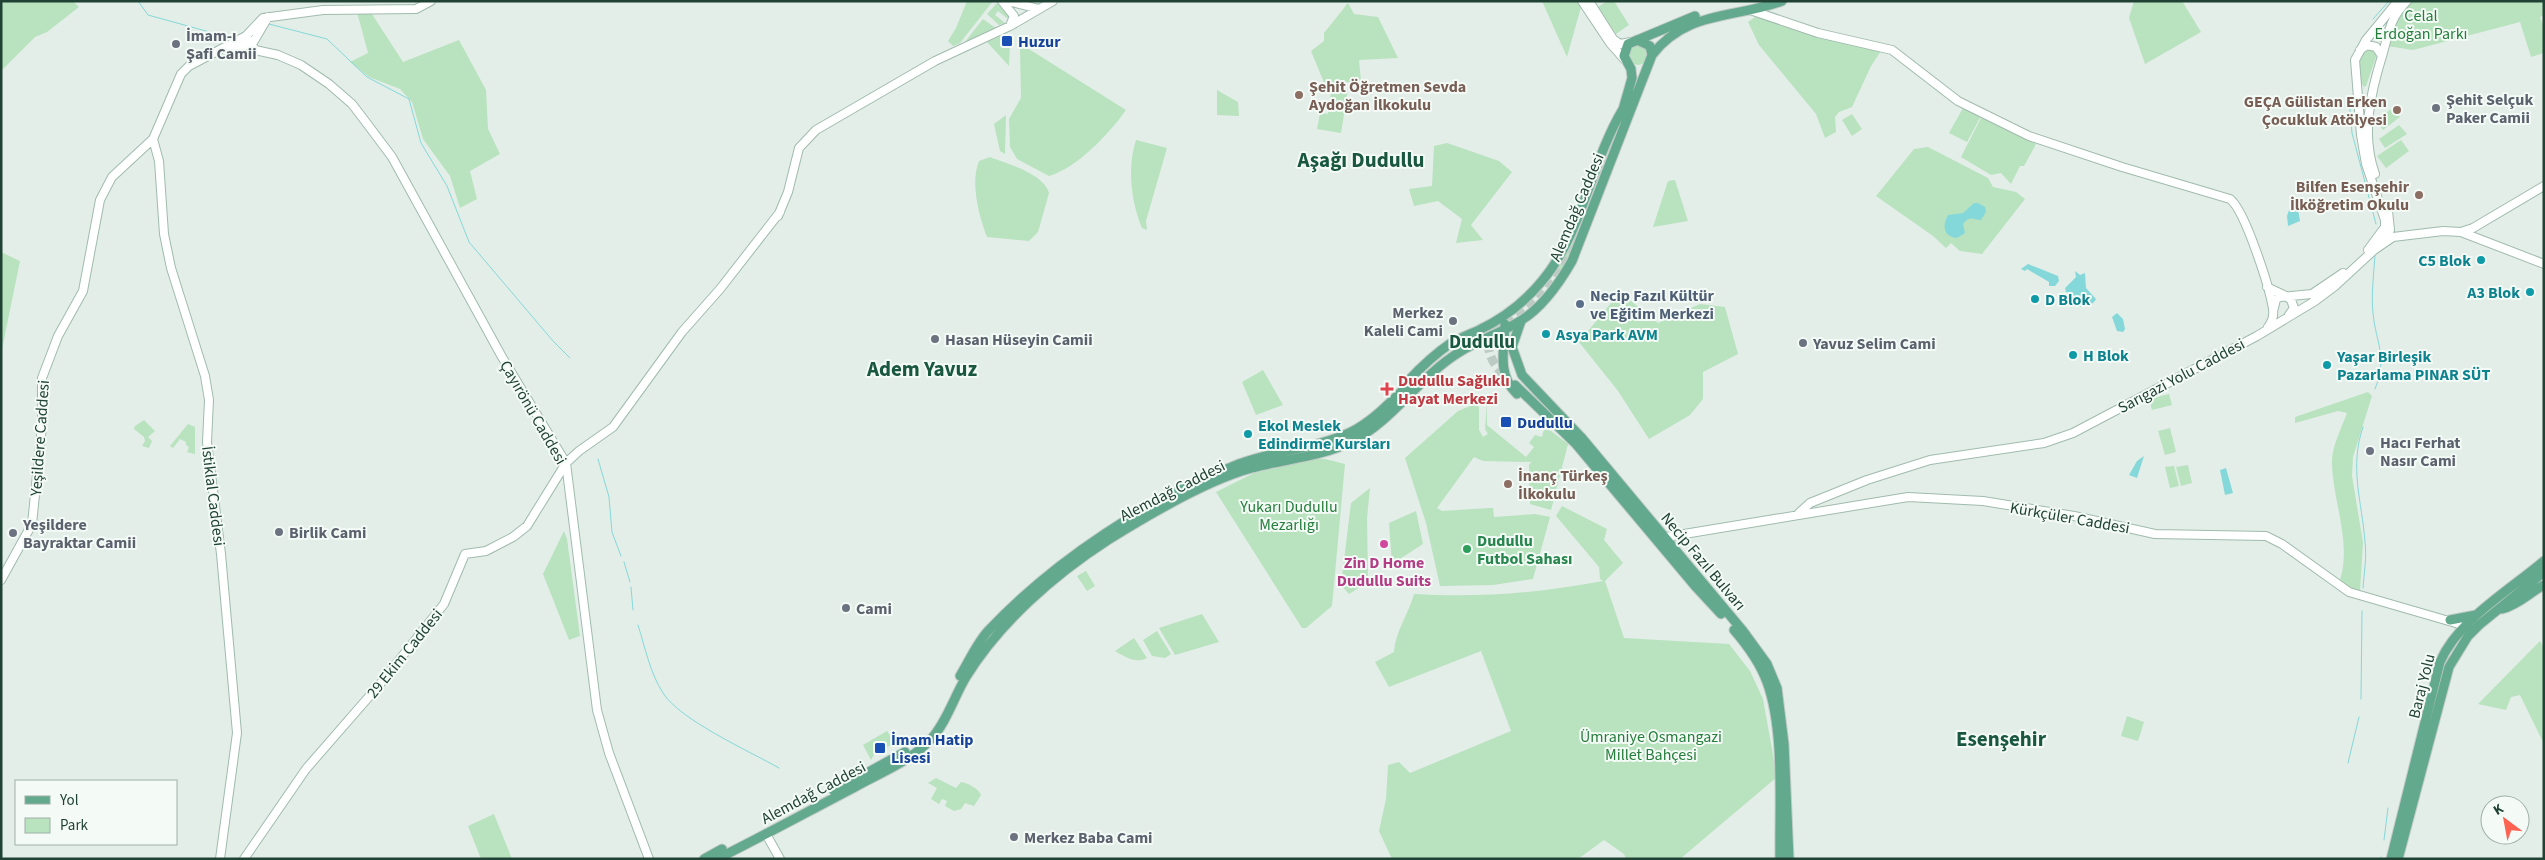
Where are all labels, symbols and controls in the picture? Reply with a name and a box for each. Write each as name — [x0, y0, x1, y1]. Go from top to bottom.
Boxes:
park label: Celal Erdoğan Parkı — [2374, 5, 2468, 45]
place label: İmam-ı Şafi Camii — [186, 25, 257, 65]
place label: Huzur — [1018, 31, 1061, 53]
marker: Huzur — [1000, 34, 1014, 48]
marker: İmam-ı Şafi Camii — [170, 38, 182, 50]
place label: Şehit Öğretmen Sevda Aydoğan İlkokulu — [1308, 76, 1466, 116]
marker: Şehit Öğretmen Sevda Aydoğan İlkokulu — [1293, 89, 1305, 101]
place label: Şehit Selçuk Paker Camii — [2446, 89, 2533, 129]
place label: GEÇA Gülistan Erken Çocukluk Atölyesi — [2244, 91, 2387, 131]
marker: Şehit Selçuk Paker Camii — [2430, 102, 2442, 114]
marker: GEÇA Gülistan Erken Çocukluk Atölyesi — [2391, 104, 2403, 116]
district label: Aşağı Dudullu — [1296, 145, 1425, 175]
street label: Alemdağ Caddesi — [1544, 150, 1610, 265]
place label: Bilfen Esenşehir İlköğretim Okulu — [2290, 176, 2410, 216]
marker: Bilfen Esenşehir İlköğretim Okulu — [2413, 189, 2425, 201]
place label: C5 Blok — [2418, 250, 2471, 272]
marker: C5 Blok — [2475, 254, 2487, 266]
place label: A3 Blok — [2466, 282, 2520, 304]
place label: Necip Fazıl Kültür ve Eğitim Merkezi — [1590, 285, 1714, 325]
marker: A3 Blok — [2524, 286, 2536, 298]
place label: D Blok — [2045, 289, 2090, 311]
marker: D Blok — [2029, 293, 2041, 305]
marker: Necip Fazıl Kültür ve Eğitim Merkezi — [1574, 298, 1586, 310]
place label: Merkez Kaleli Cami — [1364, 302, 1443, 342]
marker: Merkez Kaleli Cami — [1447, 315, 1459, 327]
place label: Asya Park AVM — [1555, 324, 1658, 346]
marker: Asya Park AVM — [1540, 328, 1552, 340]
place label: Hasan Hüseyin Camii — [945, 329, 1093, 351]
district label: Dudullu — [1449, 329, 1515, 356]
marker: Hasan Hüseyin Camii — [929, 333, 941, 345]
place label: Yavuz Selim Cami — [1812, 333, 1936, 355]
street label: Sarıgazi Yolu Caddesi — [2114, 333, 2249, 419]
marker: Yavuz Selim Cami — [1797, 337, 1809, 349]
place label: H Blok — [2083, 345, 2129, 367]
place label: Yaşar Birleşik Pazarlama PINAR SÜT — [2336, 346, 2490, 386]
marker: H Blok — [2067, 349, 2079, 361]
district label: Adem Yavuz — [866, 354, 977, 384]
street label: Çayırönü Caddesi — [494, 356, 572, 469]
marker: Yaşar Birleşik Pazarlama PINAR SÜT — [2321, 359, 2333, 371]
place label: Dudullu Sağlıklı Hayat Merkezi — [1398, 370, 1510, 410]
street label: Yeşildere Caddesi — [25, 379, 55, 498]
marker: Dudullu Sağlıklı Hayat Merkezi — [1380, 382, 1394, 396]
place label: Dudullu — [1517, 412, 1573, 434]
place label: Ekol Meslek Edindirme Kursları — [1258, 415, 1390, 455]
marker: Dudullu — [1499, 415, 1513, 429]
marker: Ekol Meslek Edindirme Kursları — [1242, 428, 1254, 440]
place label: Hacı Ferhat Nasır Cami — [2380, 432, 2461, 472]
street label: İstiklal Caddesi — [196, 445, 230, 548]
marker: Hacı Ferhat Nasır Cami — [2364, 445, 2376, 457]
street label: Alemdağ Caddesi — [1116, 455, 1229, 527]
place label: İnanç Türkeş İlkokulu — [1518, 465, 1608, 505]
marker: İnanç Türkeş İlkokulu — [1502, 478, 1514, 490]
park label: Yukarı Dudullu Mezarlığı — [1239, 496, 1338, 536]
street label: Kürkçüler Caddesi — [2008, 497, 2131, 539]
street label: Necip Fazıl Bulvarı — [1656, 508, 1751, 615]
place label: Yeşildere Bayraktar Camii — [22, 514, 136, 554]
place label: Birlik Cami — [289, 522, 366, 544]
marker: Birlik Cami — [273, 526, 285, 538]
marker: Yeşildere Bayraktar Camii — [7, 527, 19, 539]
place label: Dudullu Futbol Sahası — [1477, 530, 1573, 570]
marker: Zin D Home Dudullu Suits — [1378, 538, 1390, 550]
marker: Dudullu Futbol Sahası — [1461, 543, 1473, 555]
place label: Zin D Home Dudullu Suits — [1337, 552, 1431, 592]
place label: Cami — [856, 598, 892, 620]
marker: Cami — [840, 602, 852, 614]
street label: 29 Ekim Caddesi — [362, 604, 448, 703]
street label: Baraj Yolu — [2403, 651, 2441, 721]
district label: Esenşehir — [1956, 724, 2047, 754]
park label: Ümraniye Osmangazi Millet Bahçesi — [1580, 726, 1722, 766]
place label: İmam Hatip Lisesi — [891, 729, 974, 769]
marker: İmam Hatip Lisesi — [873, 741, 887, 755]
street label: Alemdağ Caddesi — [757, 756, 870, 830]
legend — [15, 780, 178, 845]
text: Yol — [59, 790, 79, 811]
north arrow — [2480, 795, 2530, 845]
text: K — [2490, 799, 2508, 821]
text: Park — [60, 815, 89, 836]
place label: Merkez Baba Cami — [1024, 827, 1153, 849]
marker: Merkez Baba Cami — [1008, 831, 1020, 843]

